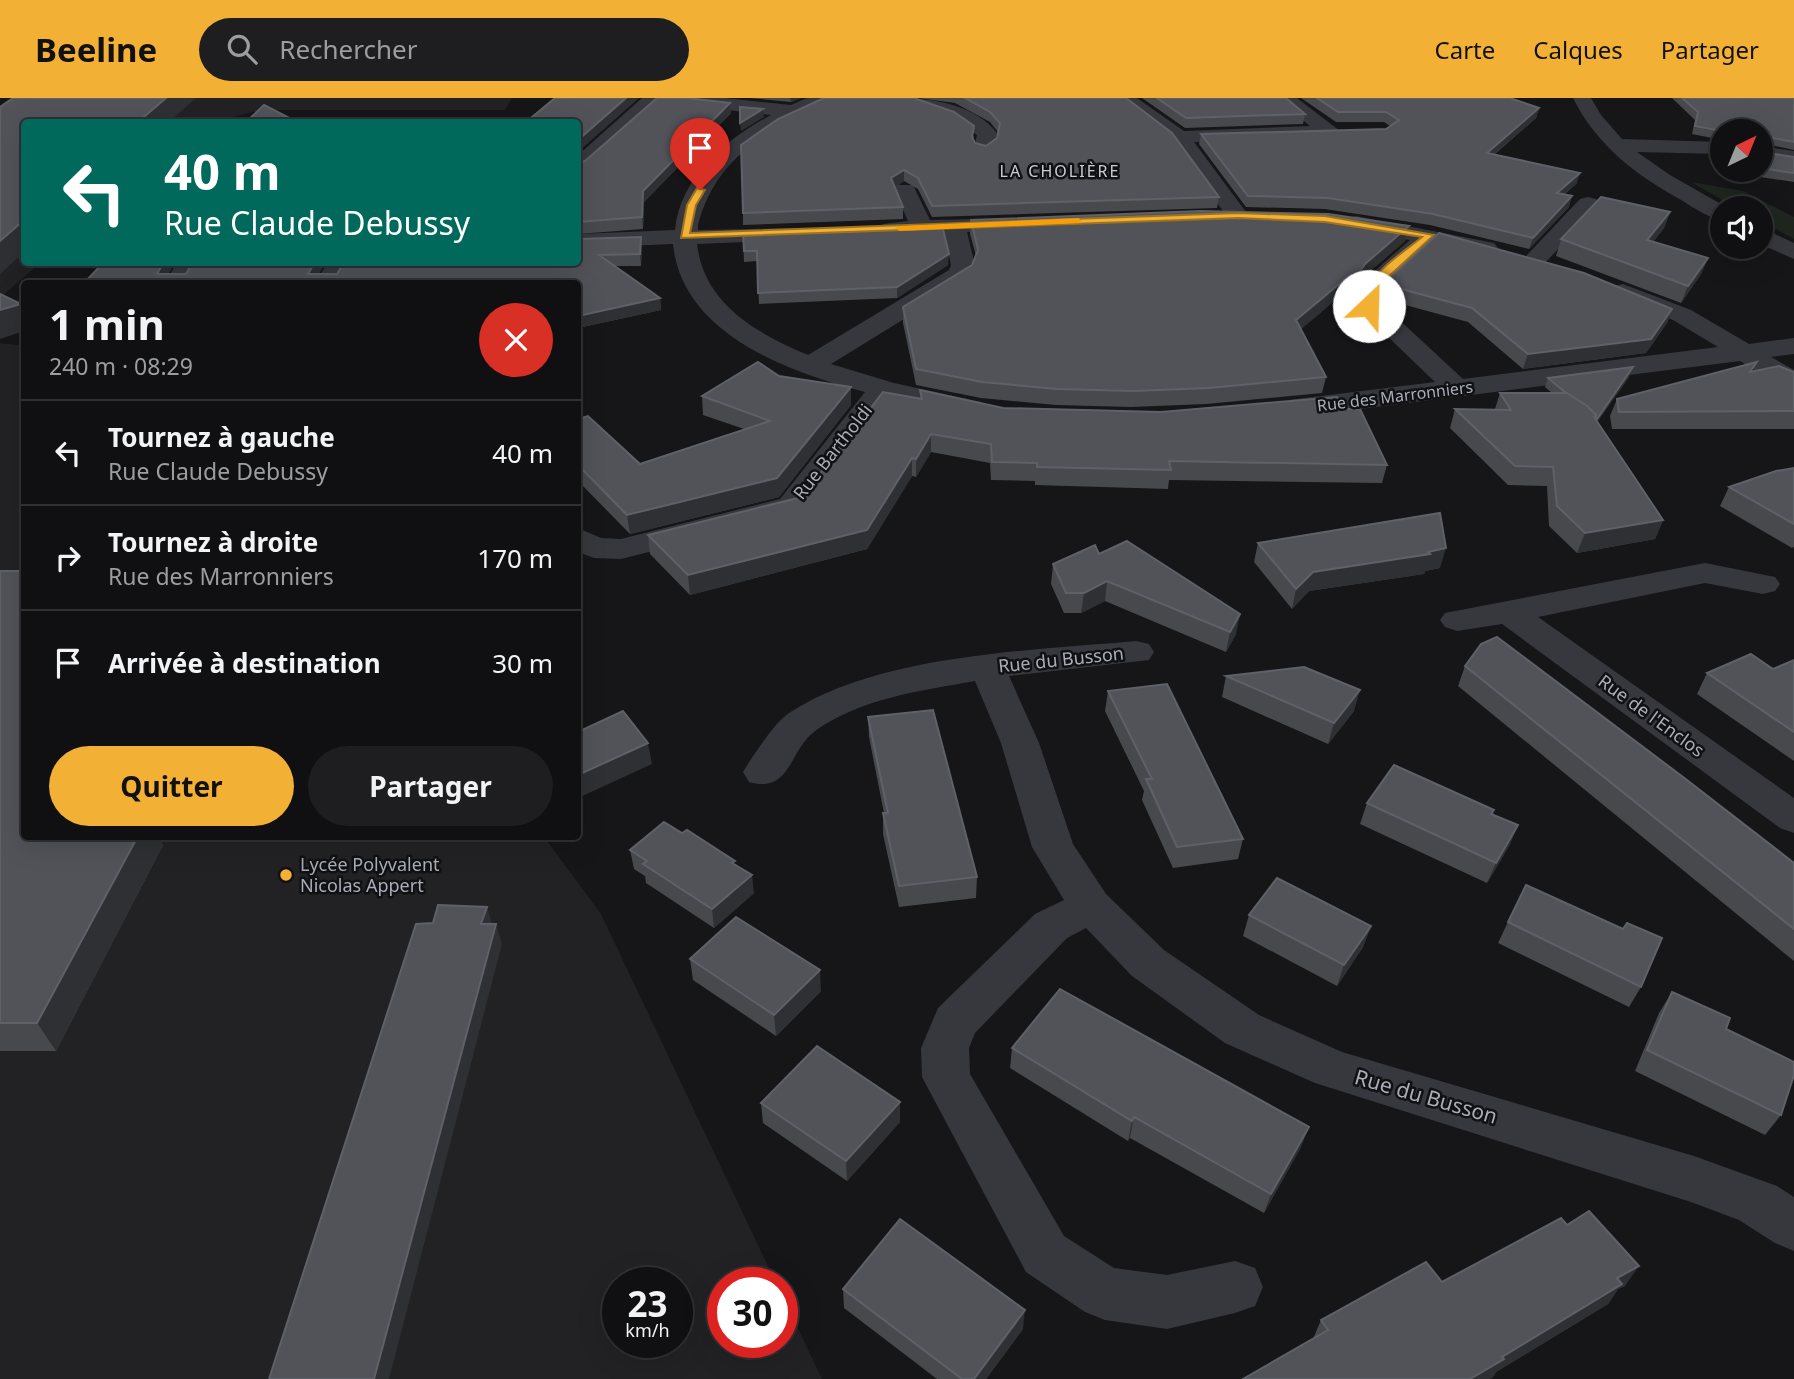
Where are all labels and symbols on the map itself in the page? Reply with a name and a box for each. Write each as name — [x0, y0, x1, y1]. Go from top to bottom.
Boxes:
pin — [670, 118, 730, 190]
north arrow — [1710, 119, 1773, 182]
district label: LA CHOLIÈRE — [1000, 160, 1120, 182]
position arrow — [1332, 269, 1406, 343]
street label: Rue des Marronniers — [1316, 376, 1474, 416]
street label: Rue Bartholdi — [787, 399, 877, 504]
street label: Rue du Busson — [997, 640, 1125, 678]
street label: Rue de l'Enclos — [1594, 669, 1709, 762]
place label: Lycée Polyvalent Nicolas Appert — [300, 852, 440, 897]
marker: Lycée Polyvalent Nicolas Appert — [278, 867, 294, 883]
street label: Rue du Busson — [1352, 1062, 1501, 1130]
speed limit sign: 30 — [707, 1267, 798, 1358]

